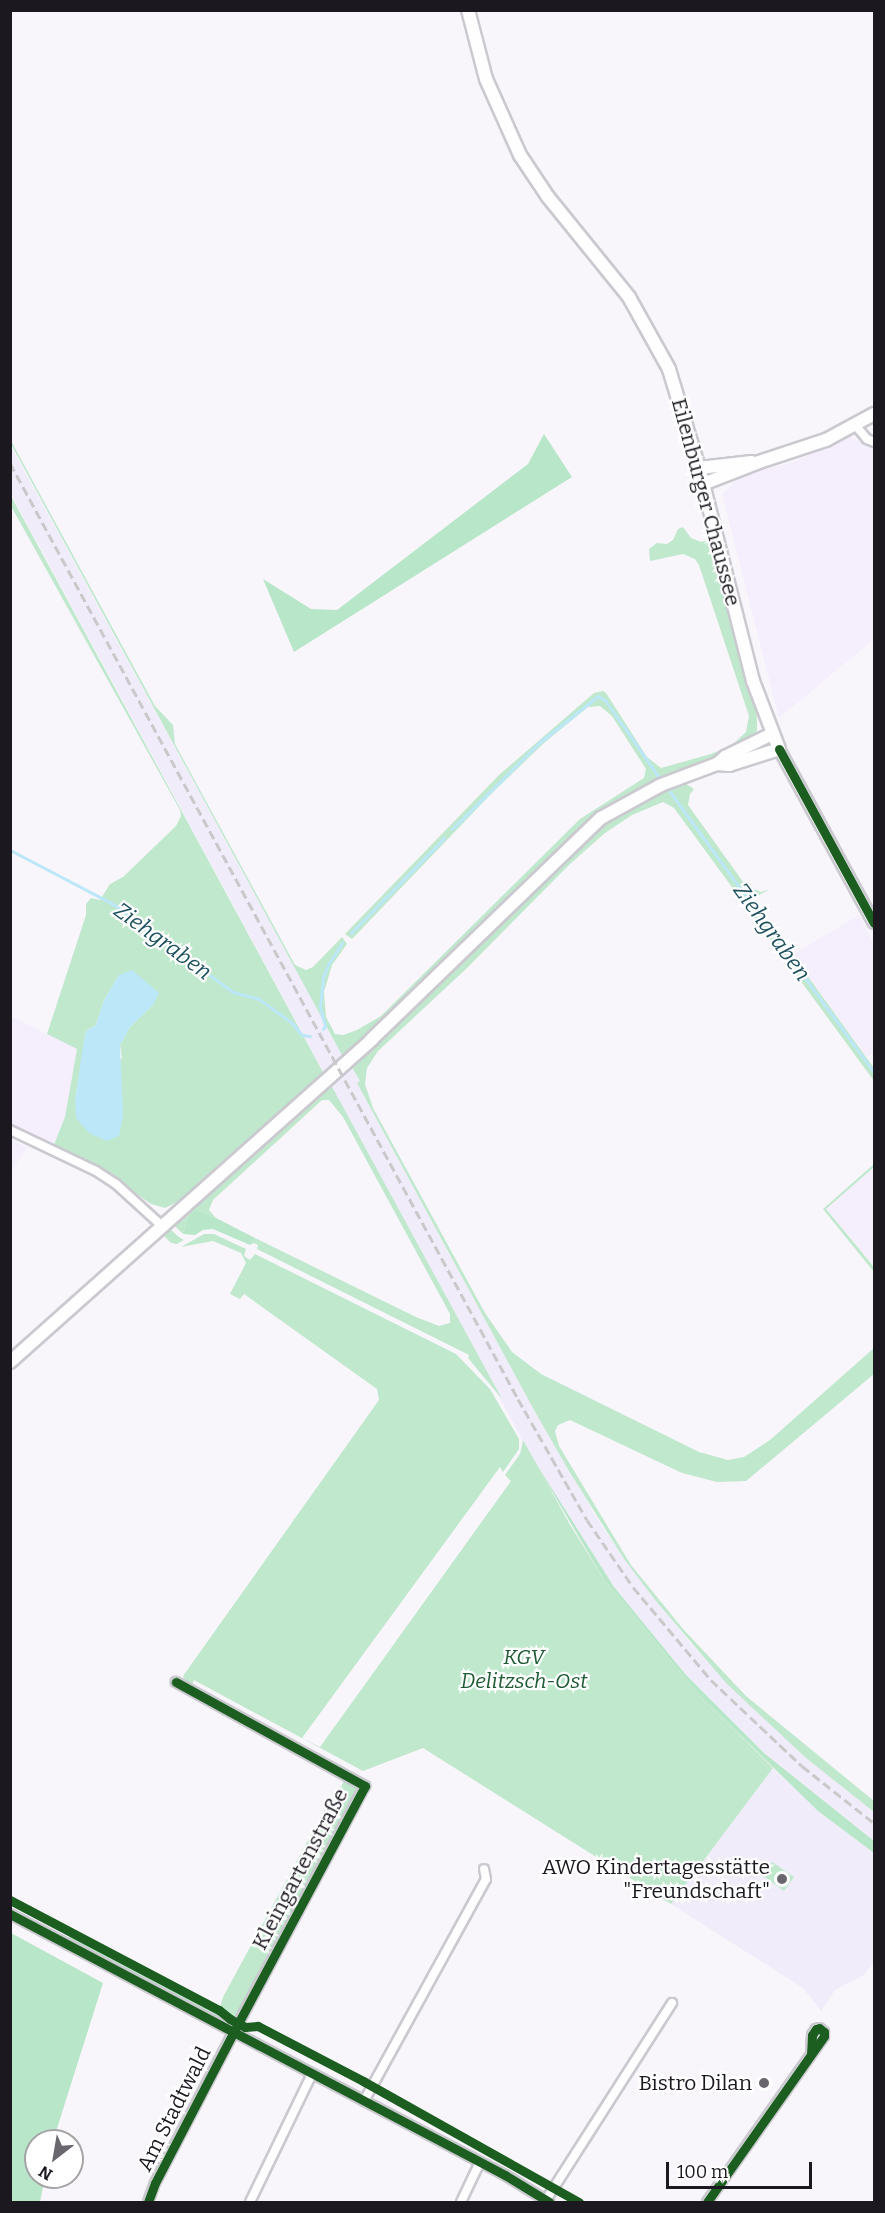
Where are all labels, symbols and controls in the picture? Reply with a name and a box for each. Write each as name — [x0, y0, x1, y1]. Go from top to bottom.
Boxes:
street label: Eilenburger Chaussee — [666, 395, 746, 609]
water label: Ziehgraben — [728, 878, 816, 986]
water label: Ziehgraben — [109, 897, 217, 985]
park label: KGV Delitzsch-Ost — [460, 1644, 588, 1694]
street label: Kleingartenstraße — [247, 1784, 353, 1954]
place label: AWO Kindertagesstätte "Freundschaft" — [542, 1854, 770, 1904]
marker: AWO Kindertagesstätte "Freundschaft" — [775, 1872, 789, 1886]
street label: Am Stadtwald — [132, 2043, 216, 2175]
place label: Bistro Dilan — [638, 2070, 752, 2096]
marker: Bistro Dilan — [757, 2076, 771, 2090]
north arrow — [24, 2129, 84, 2189]
scale bar — [669, 2150, 814, 2188]
text: 100 m — [677, 2161, 728, 2183]
text: N — [35, 2162, 56, 2184]

